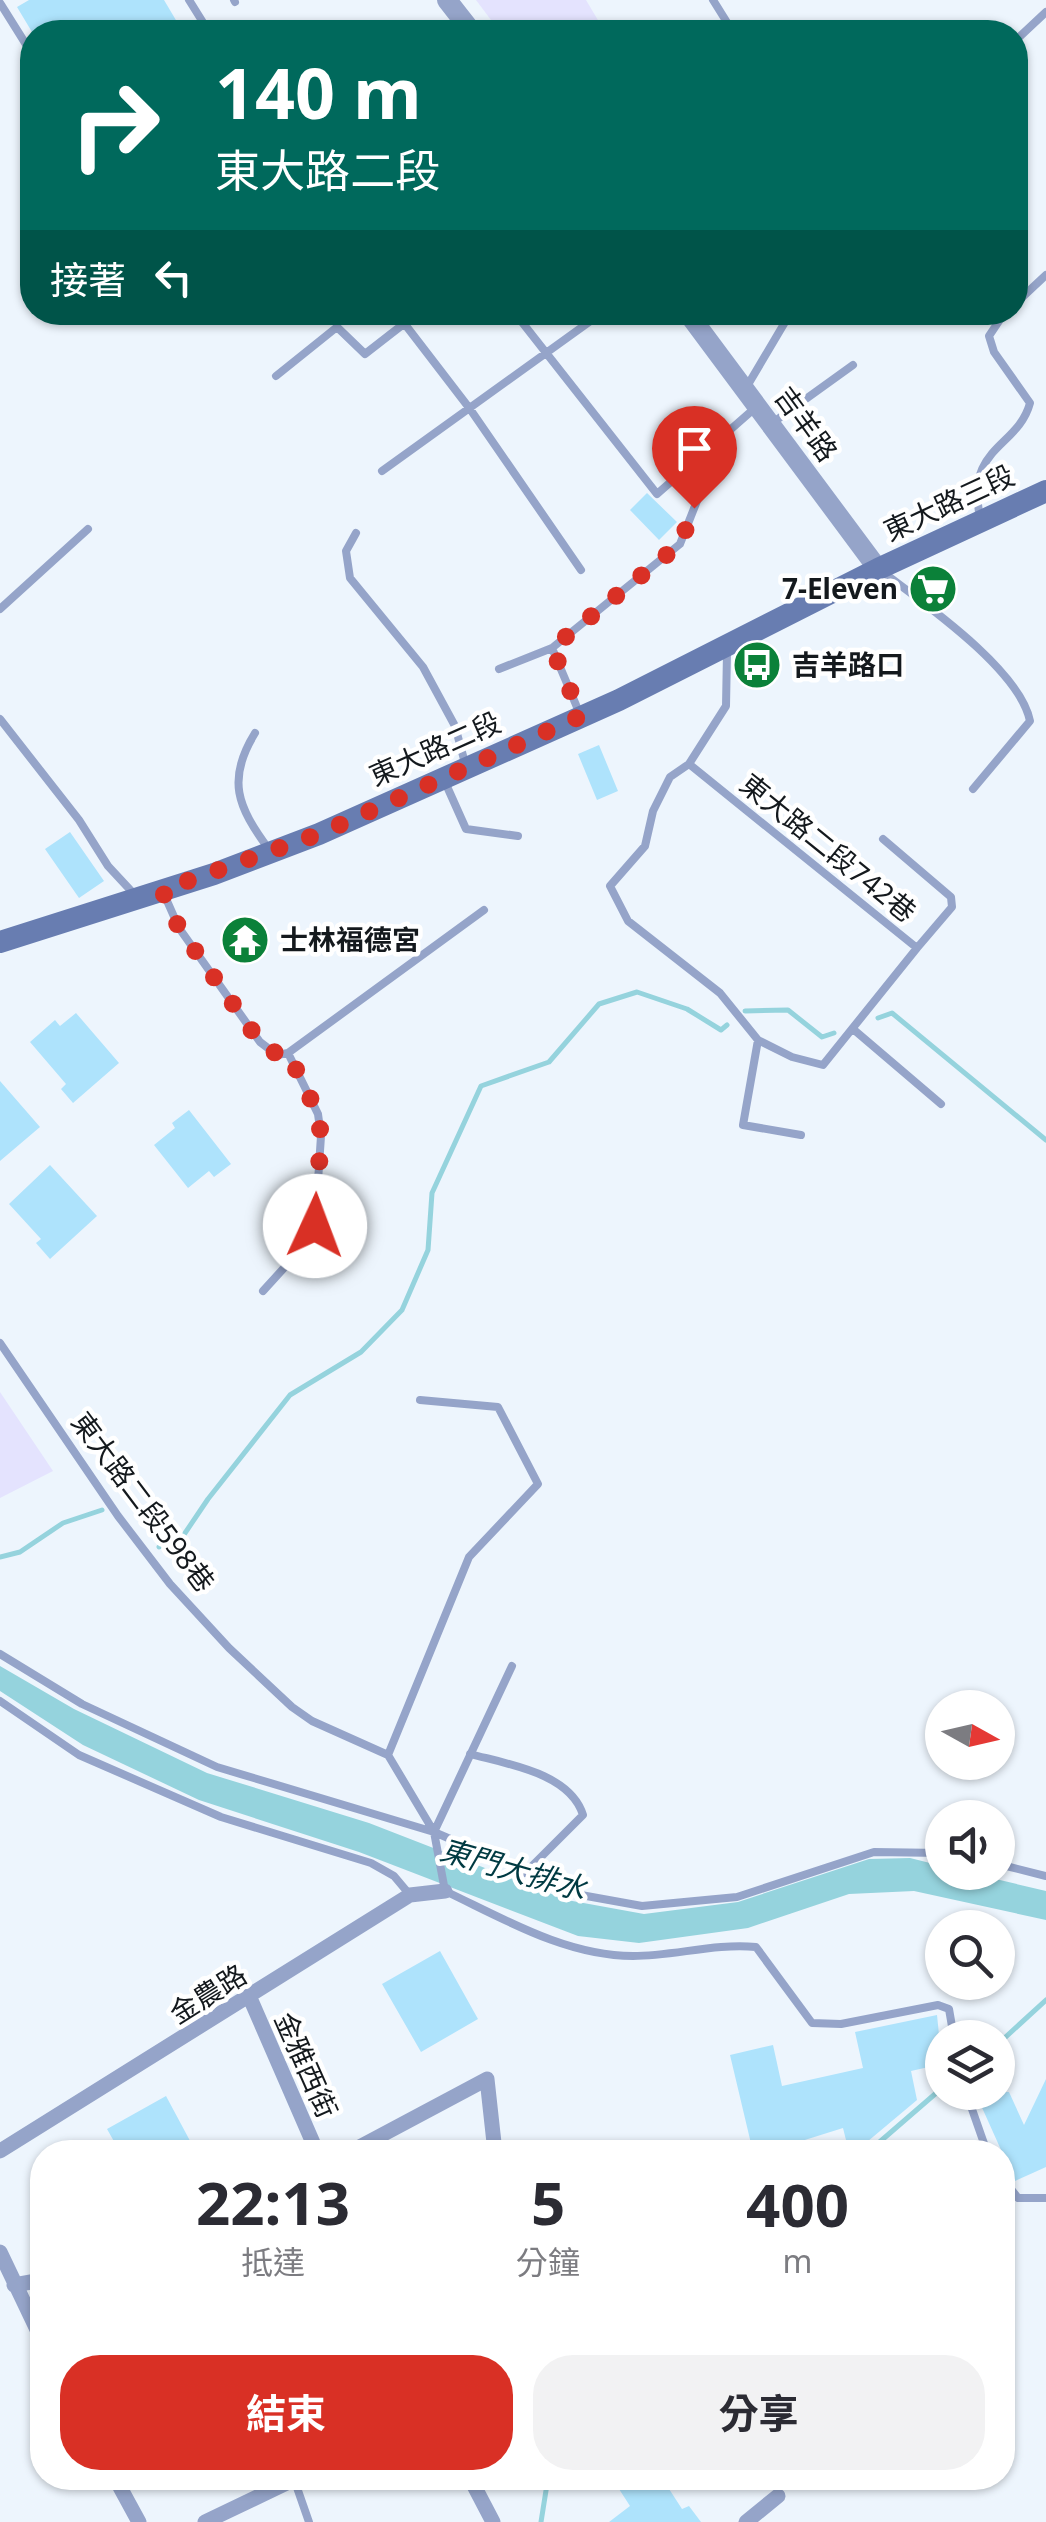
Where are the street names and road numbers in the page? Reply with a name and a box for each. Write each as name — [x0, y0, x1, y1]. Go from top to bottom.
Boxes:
street label: 吉羊路 — [767, 378, 847, 469]
street label: 東大路三段 — [877, 455, 1020, 549]
street label: 東大路二段 — [363, 702, 506, 794]
street label: 東大路二段742巷 — [733, 764, 925, 930]
street label: 東大路二段598巷 — [64, 1404, 224, 1599]
street label: 金農路 — [162, 1955, 253, 2032]
street label: 金雅西街 — [267, 2006, 347, 2123]

